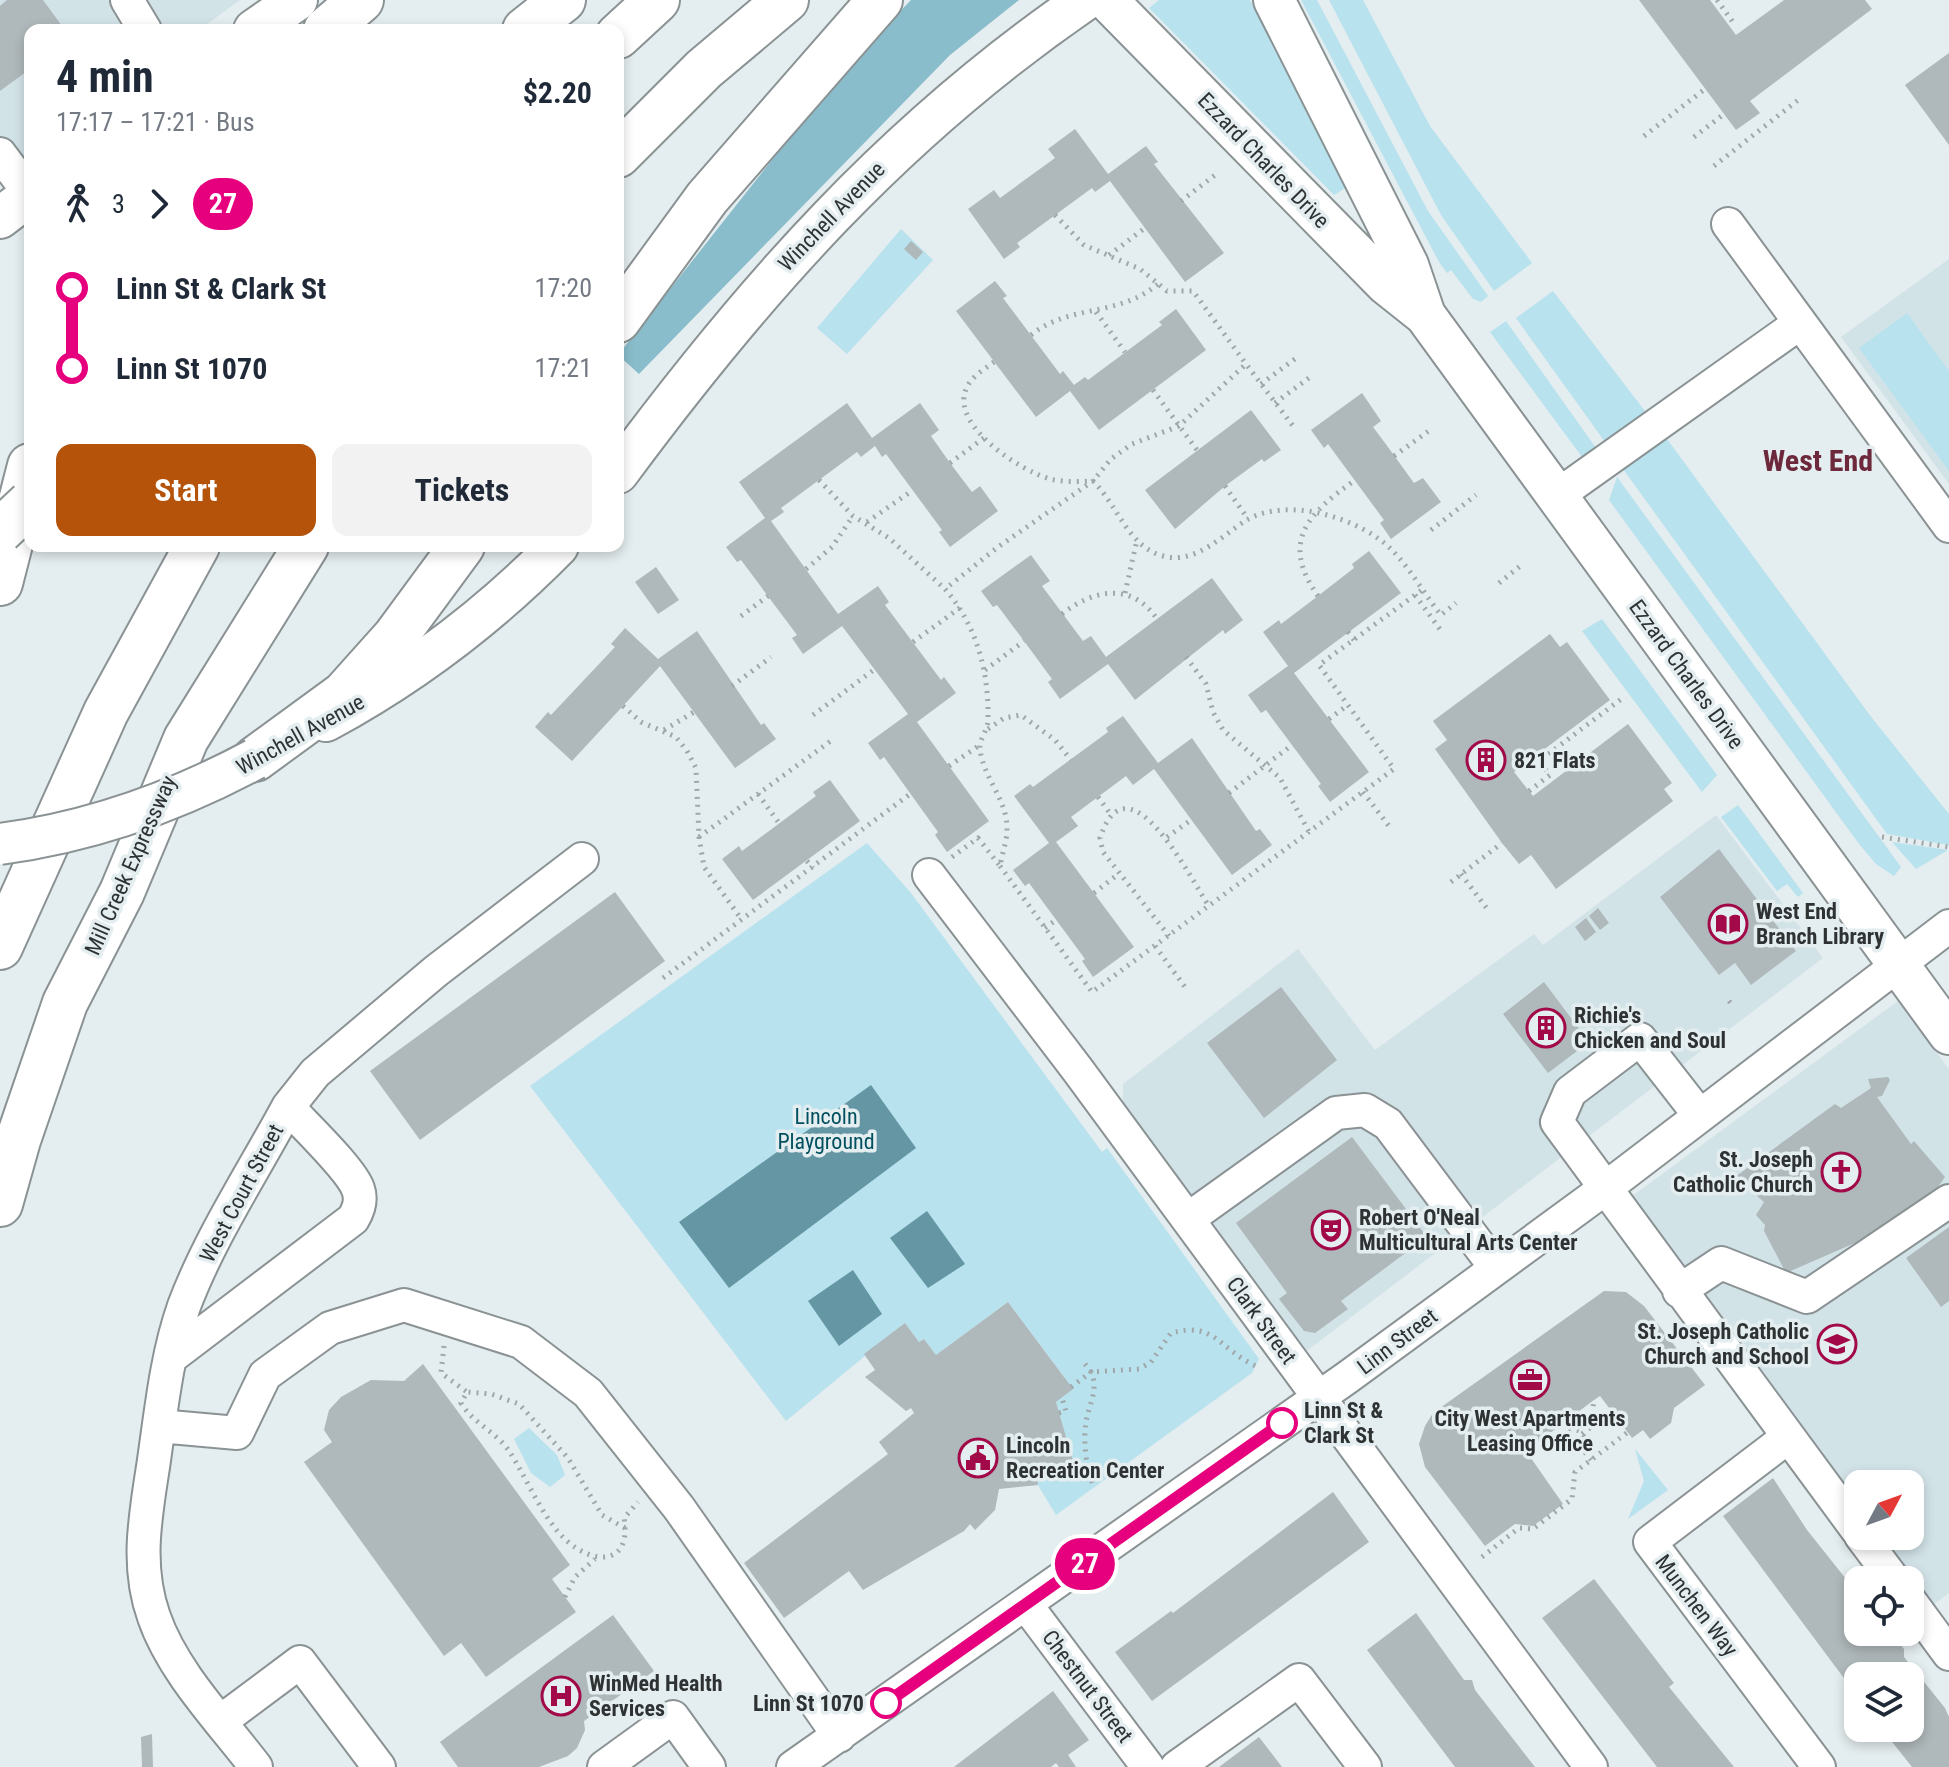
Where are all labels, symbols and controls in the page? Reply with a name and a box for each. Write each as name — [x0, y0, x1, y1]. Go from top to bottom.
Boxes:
text: 4 min — [56, 51, 154, 103]
text: $2.20 — [523, 75, 592, 110]
street label: Ezzard Charles Drive — [1193, 88, 1334, 233]
text: 17:17 – 17:21 · Bus — [56, 107, 255, 137]
street label: Winchell Avenue — [773, 157, 890, 276]
icon: walk — [56, 182, 100, 226]
icon: forward — [137, 182, 181, 226]
text: 27 — [209, 187, 237, 220]
text: 3 — [112, 189, 125, 219]
text: Linn St & Clark St — [116, 271, 326, 306]
text: 17:20 — [535, 273, 592, 303]
text: Linn St 1070 — [116, 351, 267, 386]
text: 17:21 — [535, 353, 592, 383]
district label: West End — [1763, 443, 1873, 478]
button: Start — [56, 444, 316, 536]
button: Tickets — [332, 444, 592, 536]
street label: Ezzard Charles Drive — [1624, 595, 1749, 754]
street label: Winchell Avenue — [232, 689, 368, 780]
building icon: 821 Flats — [1465, 739, 1507, 781]
place label: 821 Flats — [1514, 748, 1596, 773]
street label: Mill Creek Expressway — [80, 772, 181, 959]
place label: West End Branch Library — [1756, 899, 1884, 949]
library icon: West End Branch Library — [1707, 903, 1749, 945]
place label: Richie's Chicken and Soul — [1574, 1003, 1726, 1053]
building icon: Richie's Chicken and Soul — [1525, 1007, 1567, 1049]
park label: Lincoln Playground — [777, 1104, 875, 1154]
street label: West Court Street — [195, 1120, 288, 1267]
place label: St. Joseph Catholic Church — [1673, 1147, 1813, 1197]
church icon: St. Joseph Catholic Church — [1820, 1151, 1862, 1193]
place label: Robert O'Neal Multicultural Arts Center — [1359, 1205, 1578, 1255]
theatre icon: Robert O'Neal Multicultural Arts Center — [1310, 1209, 1352, 1251]
street label: Clark Street — [1222, 1272, 1301, 1369]
street label: Linn Street — [1352, 1303, 1442, 1379]
place label: St. Joseph Catholic Church and School — [1637, 1319, 1809, 1369]
school or university icon: St. Joseph Catholic Church and School — [1816, 1323, 1858, 1365]
office icon: City West Apartments Leasing Office — [1509, 1359, 1551, 1401]
place label: Linn St & Clark St — [1304, 1398, 1383, 1448]
place label: City West Apartments Leasing Office — [1434, 1406, 1626, 1456]
marker: Linn St & Clark St — [1267, 1408, 1297, 1438]
place label: Lincoln Recreation Center — [1006, 1433, 1164, 1483]
public building icon: Lincoln Recreation Center — [957, 1437, 999, 1479]
north arrow — [1844, 1470, 1924, 1550]
map controls — [1844, 1470, 1924, 1742]
line badge: 27 — [1049, 1538, 1121, 1590]
text: 27 — [1071, 1547, 1099, 1580]
street label: Munchen Way — [1650, 1550, 1743, 1661]
button: locate — [1844, 1566, 1924, 1646]
street label: Chestnut Street — [1037, 1625, 1138, 1747]
button: layers — [1844, 1662, 1924, 1742]
place label: WinMed Health Services — [589, 1671, 723, 1721]
hospital icon: WinMed Health Services — [540, 1675, 582, 1717]
marker: Linn St 1070 — [871, 1688, 901, 1718]
place label: Linn St 1070 — [753, 1691, 864, 1716]

